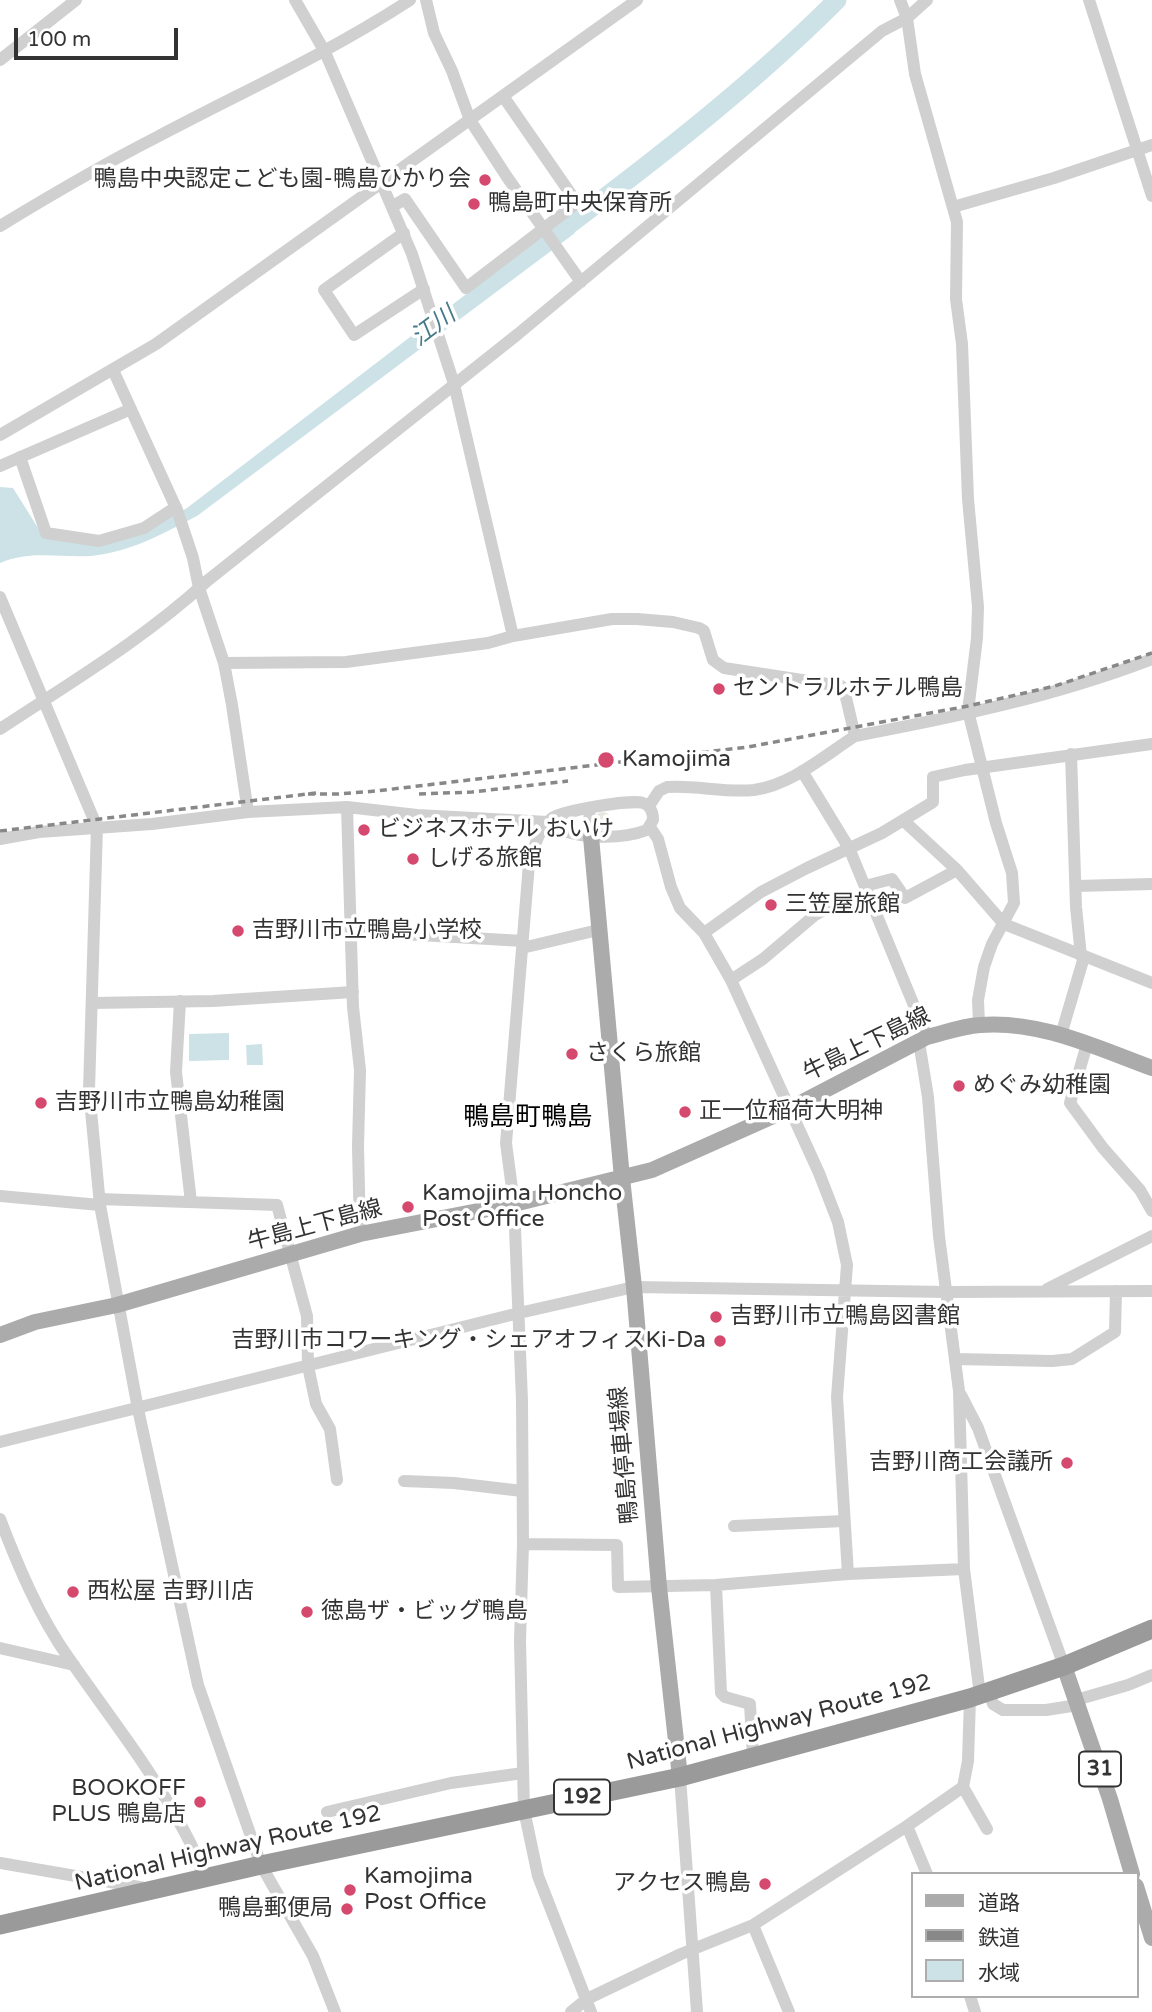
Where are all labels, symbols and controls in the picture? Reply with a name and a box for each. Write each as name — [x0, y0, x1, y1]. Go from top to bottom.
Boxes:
scale bar — [18, 14, 182, 58]
text: 100 m — [27, 27, 91, 52]
place label: 鴨島中央認定こども園-鴨島ひかり会 — [94, 166, 471, 194]
marker: 鴨島中央認定こども園-鴨島ひかり会 — [477, 172, 493, 188]
place label: 鴨島町中央保育所 — [488, 190, 672, 218]
marker: 鴨島町中央保育所 — [466, 196, 482, 212]
water label: 江川 — [406, 301, 462, 353]
place label: セントラルホテル鴨島 — [733, 675, 963, 703]
marker: セントラルホテル鴨島 — [711, 681, 727, 697]
place label: Kamojima — [622, 746, 731, 774]
marker: Kamojima — [596, 750, 616, 770]
place label: ビジネスホテル おいけ — [378, 816, 614, 844]
marker: ビジネスホテル おいけ — [356, 822, 372, 838]
place label: しげる旅館 — [427, 845, 542, 873]
marker: しげる旅館 — [405, 851, 421, 867]
place label: 三笠屋旅館 — [785, 891, 900, 919]
marker: 三笠屋旅館 — [763, 897, 779, 913]
place label: 吉野川市立鴨島小学校 — [252, 917, 482, 945]
marker: 吉野川市立鴨島小学校 — [230, 923, 246, 939]
street label: 牛島上下島線 — [799, 1002, 935, 1088]
place label: さくら旅館 — [586, 1040, 701, 1068]
marker: さくら旅館 — [564, 1046, 580, 1062]
place label: めぐみ幼稚園 — [973, 1072, 1111, 1100]
marker: めぐみ幼稚園 — [951, 1078, 967, 1094]
place label: 吉野川市立鴨島幼稚園 — [55, 1089, 285, 1117]
marker: 吉野川市立鴨島幼稚園 — [33, 1095, 49, 1111]
place label: 正一位稲荷大明神 — [699, 1098, 883, 1126]
district label: 鴨島町鴨島 — [463, 1102, 593, 1134]
marker: 正一位稲荷大明神 — [677, 1104, 693, 1120]
place label: Kamojima Honcho Post Office — [422, 1180, 622, 1234]
street label: 牛島上下島線 — [245, 1195, 385, 1257]
marker: Kamojima Honcho Post Office — [400, 1199, 416, 1215]
place label: 吉野川市立鴨島図書館 — [730, 1303, 960, 1331]
marker: 吉野川市立鴨島図書館 — [708, 1309, 724, 1325]
place label: 吉野川市コワーキング・シェアオフィスKi-Da — [232, 1327, 706, 1355]
marker: 吉野川市コワーキング・シェアオフィスKi-Da — [712, 1333, 728, 1349]
street label: 鴨島停車場線 — [605, 1385, 645, 1525]
place label: 吉野川商工会議所 — [869, 1449, 1053, 1477]
marker: 吉野川商工会議所 — [1059, 1455, 1075, 1471]
place label: 西松屋 吉野川店 — [87, 1578, 254, 1606]
marker: 西松屋 吉野川店 — [65, 1584, 81, 1600]
place label: 徳島ザ・ビッグ鴨島 — [321, 1598, 528, 1626]
marker: 徳島ザ・ビッグ鴨島 — [299, 1604, 315, 1620]
street label: National Highway Route 192 — [624, 1669, 934, 1777]
road number: 31 — [1079, 1752, 1121, 1786]
place label: BOOKOFF PLUS 鴨島店 — [51, 1775, 186, 1829]
road number: 192 — [554, 1780, 610, 1814]
marker: BOOKOFF PLUS 鴨島店 — [192, 1794, 208, 1810]
street label: National Highway Route 192 — [72, 1800, 384, 1898]
place label: Kamojima Post Office — [364, 1863, 486, 1917]
place label: アクセス鴨島 — [613, 1870, 751, 1898]
legend — [911, 1872, 1138, 1998]
marker: アクセス鴨島 — [757, 1876, 773, 1892]
marker: Kamojima Post Office — [342, 1882, 358, 1898]
text: 道路 — [978, 1891, 1020, 1916]
place label: 鴨島郵便局 — [218, 1895, 333, 1923]
marker: 鴨島郵便局 — [339, 1901, 355, 1917]
text: 鉄道 — [978, 1926, 1020, 1951]
text: 水域 — [978, 1961, 1020, 1986]

